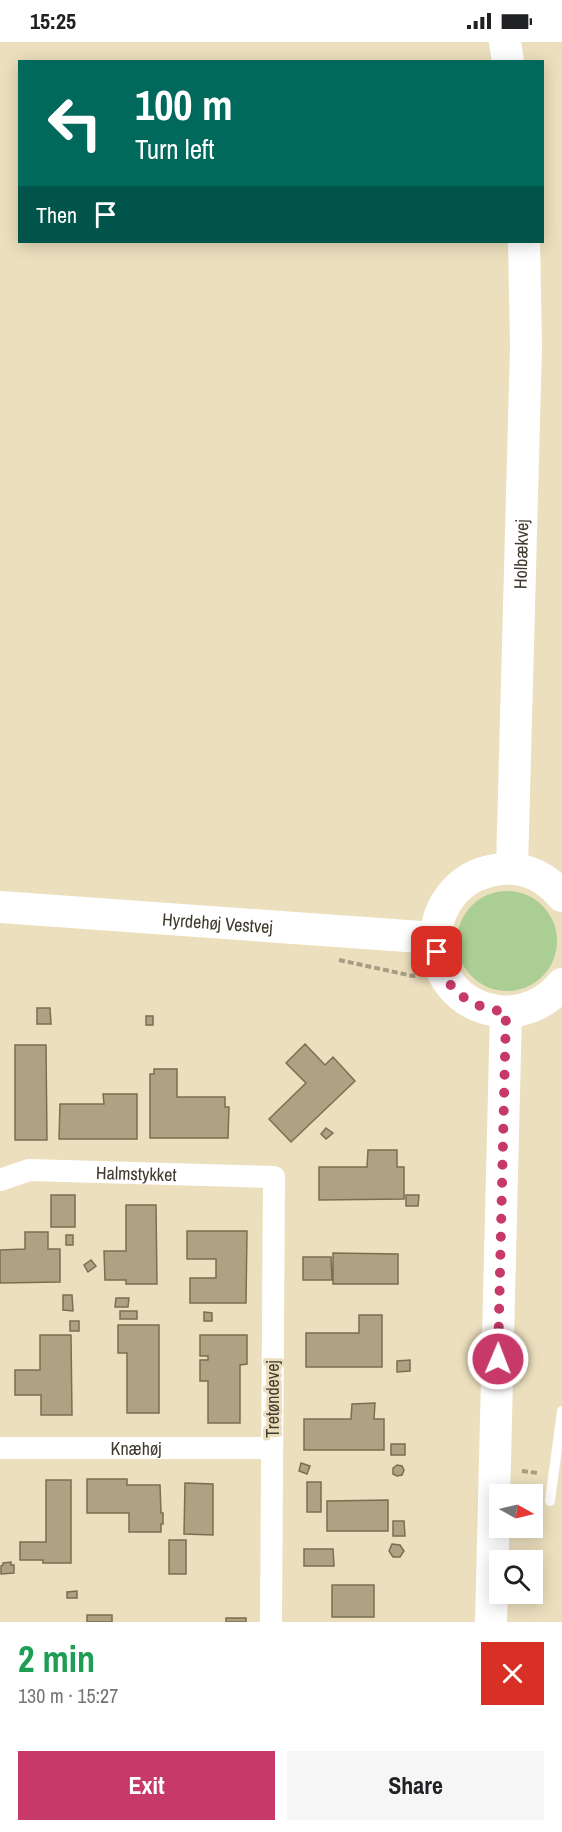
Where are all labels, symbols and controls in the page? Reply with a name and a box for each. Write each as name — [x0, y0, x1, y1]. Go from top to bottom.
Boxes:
text: 15:25 — [30, 6, 76, 36]
text: 100 m — [135, 77, 233, 133]
icon: left — [36, 84, 114, 162]
text: Turn left — [135, 131, 214, 167]
icon: arrive — [89, 198, 122, 231]
text: Then — [36, 200, 77, 230]
street label: Holbækvej — [507, 519, 534, 589]
street label: Hyrdehøj Vestvej — [161, 906, 274, 939]
pin — [411, 926, 462, 977]
icon: arrive — [420, 935, 453, 968]
street label: Halmstykket — [96, 1159, 177, 1187]
position arrow — [466, 1327, 530, 1391]
street label: Tretøndevej — [260, 1360, 285, 1438]
street label: Knæhøj — [111, 1436, 161, 1461]
north arrow — [489, 1484, 543, 1538]
map controls — [489, 1484, 543, 1604]
button: search — [489, 1550, 543, 1604]
text: 2 min — [18, 1635, 95, 1683]
button: close — [481, 1642, 544, 1705]
text: 130 m · 15:27 — [18, 1682, 118, 1709]
button: Exit — [18, 1751, 275, 1820]
button: Share — [287, 1751, 544, 1820]

